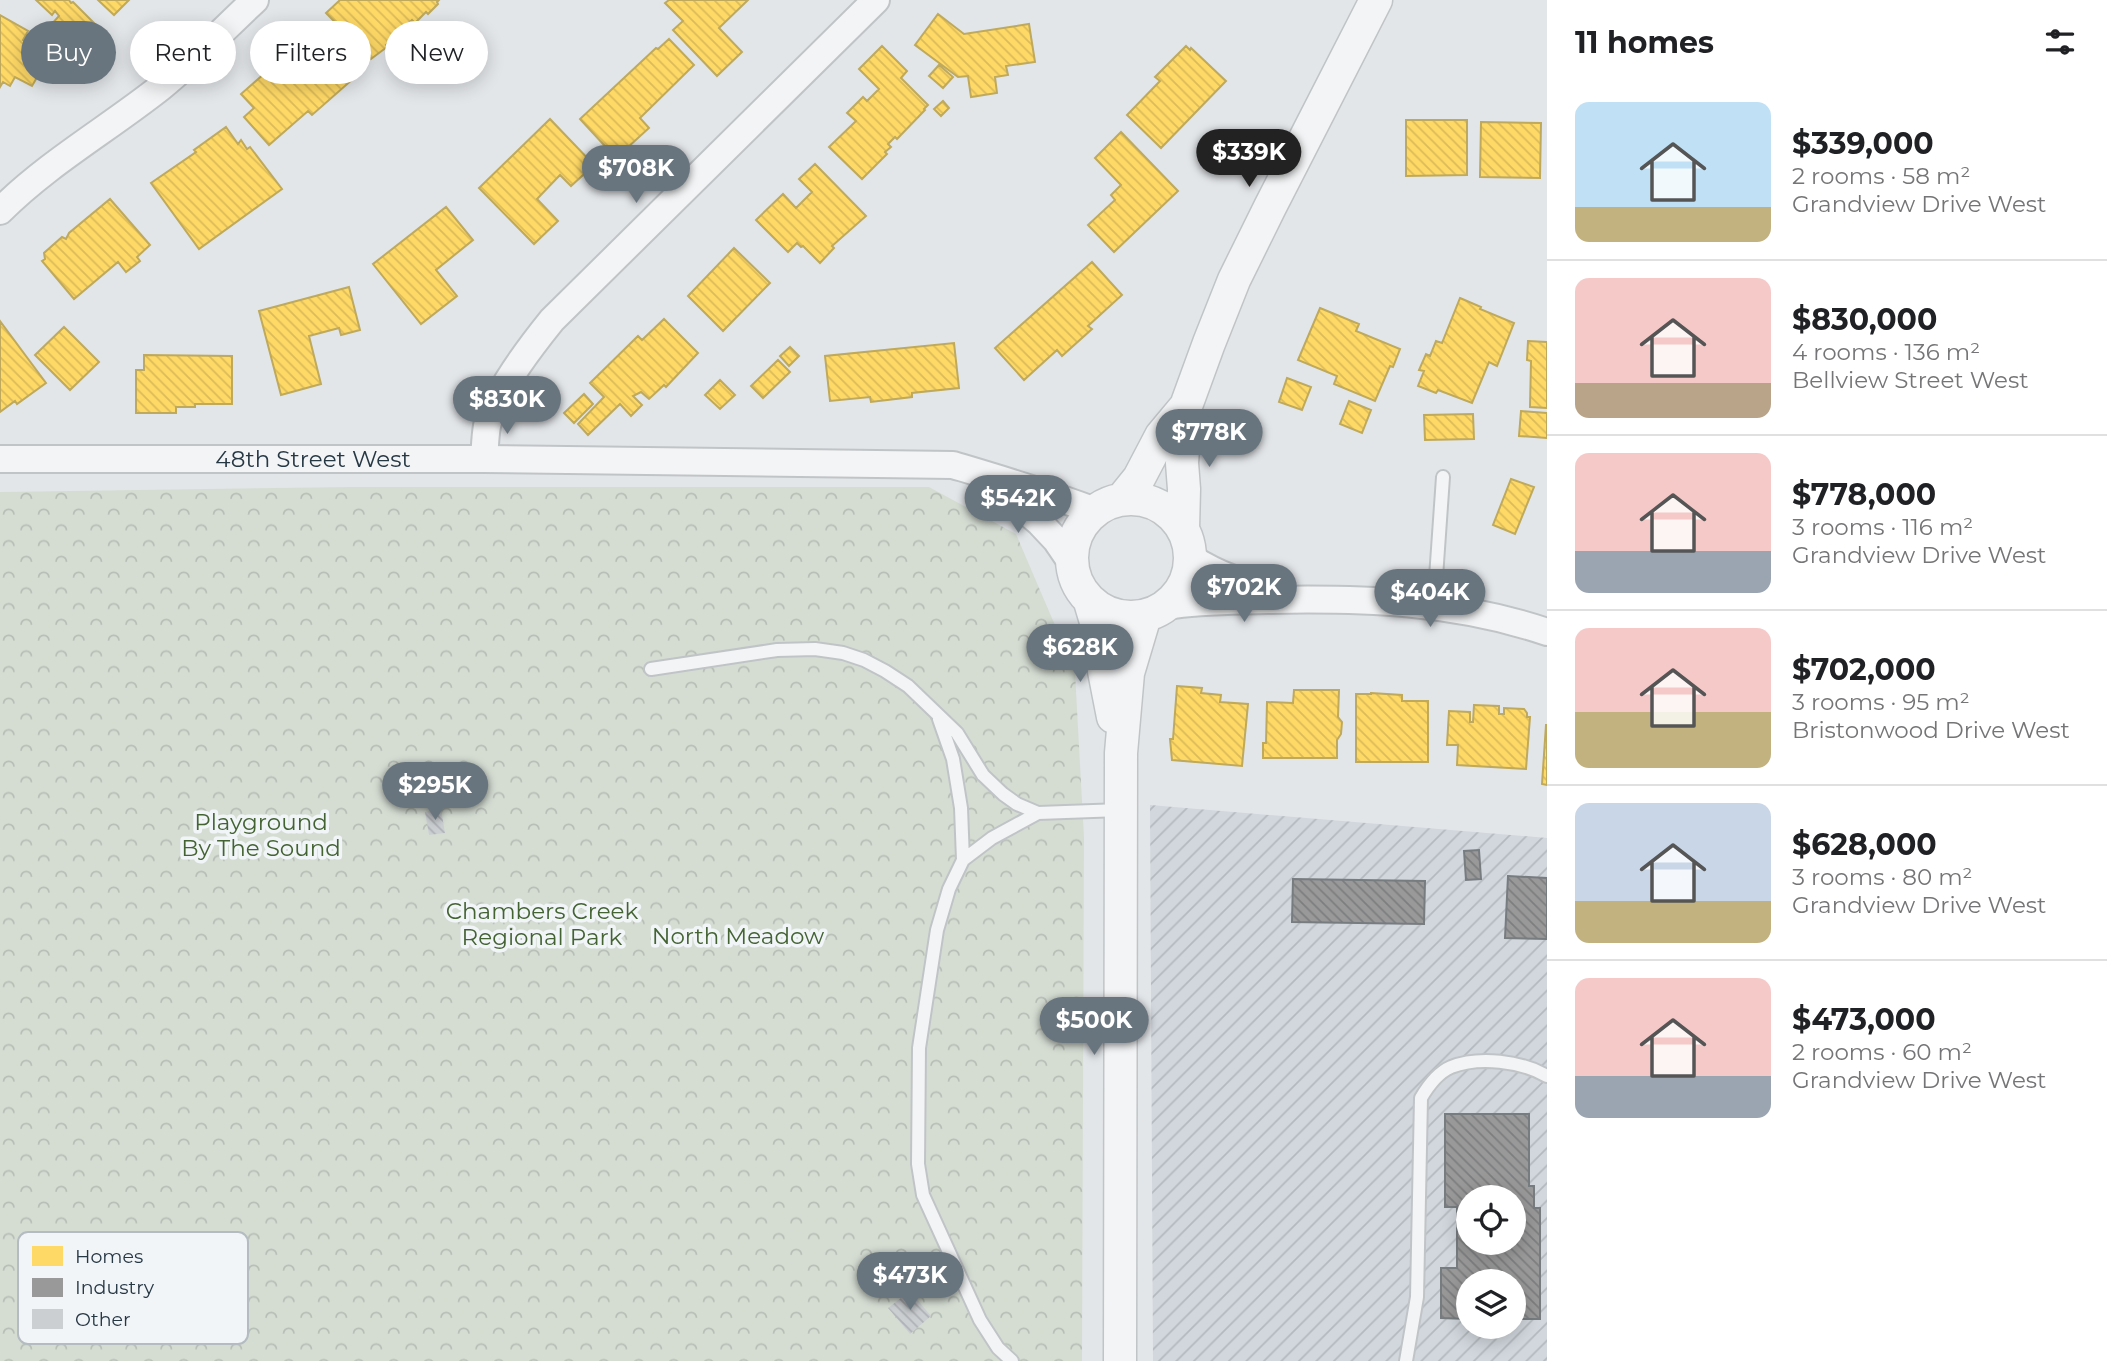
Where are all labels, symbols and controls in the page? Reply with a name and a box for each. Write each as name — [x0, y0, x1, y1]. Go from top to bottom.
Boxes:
chip: Buy — [21, 21, 116, 84]
chip: Rent — [130, 21, 236, 84]
chip: Filters — [250, 21, 371, 84]
chip: New — [385, 21, 488, 84]
icon: filters — [2041, 23, 2079, 61]
text: 11 homes — [1575, 24, 1714, 61]
text: $339,000 — [1792, 125, 1934, 162]
pin: $339K — [1200, 130, 1298, 189]
icon: home — [1631, 130, 1715, 214]
text: $339K — [1212, 138, 1286, 166]
pin: $708K — [587, 146, 685, 205]
text: $708K — [598, 154, 674, 182]
text: 2 rooms · 58 m² — [1792, 162, 1970, 190]
text: Grandview Drive West — [1792, 190, 2046, 218]
text: $830,000 — [1792, 301, 1937, 338]
icon: home — [1631, 306, 1715, 390]
text: 4 rooms · 136 m² — [1792, 338, 1980, 366]
text: Bellview Street West — [1792, 366, 2028, 394]
pin: $830K — [458, 376, 556, 436]
text: $830K — [469, 385, 545, 413]
pin: $778K — [1160, 410, 1258, 469]
text: $778K — [1172, 418, 1246, 446]
street label: 48th Street West — [215, 445, 411, 473]
pin: $542K — [969, 476, 1067, 535]
text: $778,000 — [1792, 476, 1936, 513]
icon: home — [1631, 481, 1715, 565]
text: $542K — [981, 484, 1055, 512]
text: 3 rooms · 116 m² — [1792, 513, 1973, 541]
text: Grandview Drive West — [1792, 541, 2046, 569]
pin: $702K — [1195, 564, 1293, 624]
pin: $404K — [1381, 570, 1479, 629]
text: $702K — [1207, 573, 1281, 601]
text: $404K — [1390, 578, 1470, 606]
pin: $628K — [1031, 624, 1129, 684]
text: $628K — [1042, 633, 1118, 661]
text: $702,000 — [1792, 651, 1936, 688]
icon: home — [1631, 656, 1715, 740]
text: 3 rooms · 95 m² — [1792, 688, 1970, 716]
text: Bristonwood Drive West — [1792, 716, 2070, 744]
pin: $295K — [386, 762, 484, 822]
text: $295K — [398, 771, 472, 799]
park label: Playground By The Sound — [181, 808, 341, 862]
text: $628,000 — [1792, 826, 1937, 863]
icon: home — [1631, 831, 1715, 915]
text: 3 rooms · 80 m² — [1792, 863, 1972, 891]
text: Grandview Drive West — [1792, 891, 2046, 919]
park label: Chambers Creek Regional Park — [446, 897, 639, 951]
park label: North Meadow — [652, 922, 825, 950]
pin: $500K — [1045, 998, 1143, 1057]
text: $473,000 — [1792, 1001, 1936, 1038]
text: $500K — [1056, 1006, 1132, 1034]
icon: home — [1631, 1006, 1715, 1090]
text: 2 rooms · 60 m² — [1792, 1038, 1972, 1066]
text: Grandview Drive West — [1792, 1066, 2046, 1094]
map controls — [1456, 1185, 1526, 1339]
button: locate — [1456, 1185, 1526, 1255]
legend — [18, 1232, 248, 1344]
text: Homes — [75, 1245, 143, 1268]
pin: $473K — [861, 1252, 959, 1312]
text: $473K — [873, 1261, 947, 1289]
button: layers — [1456, 1269, 1526, 1339]
text: Industry — [75, 1276, 155, 1299]
text: Other — [75, 1308, 131, 1331]

